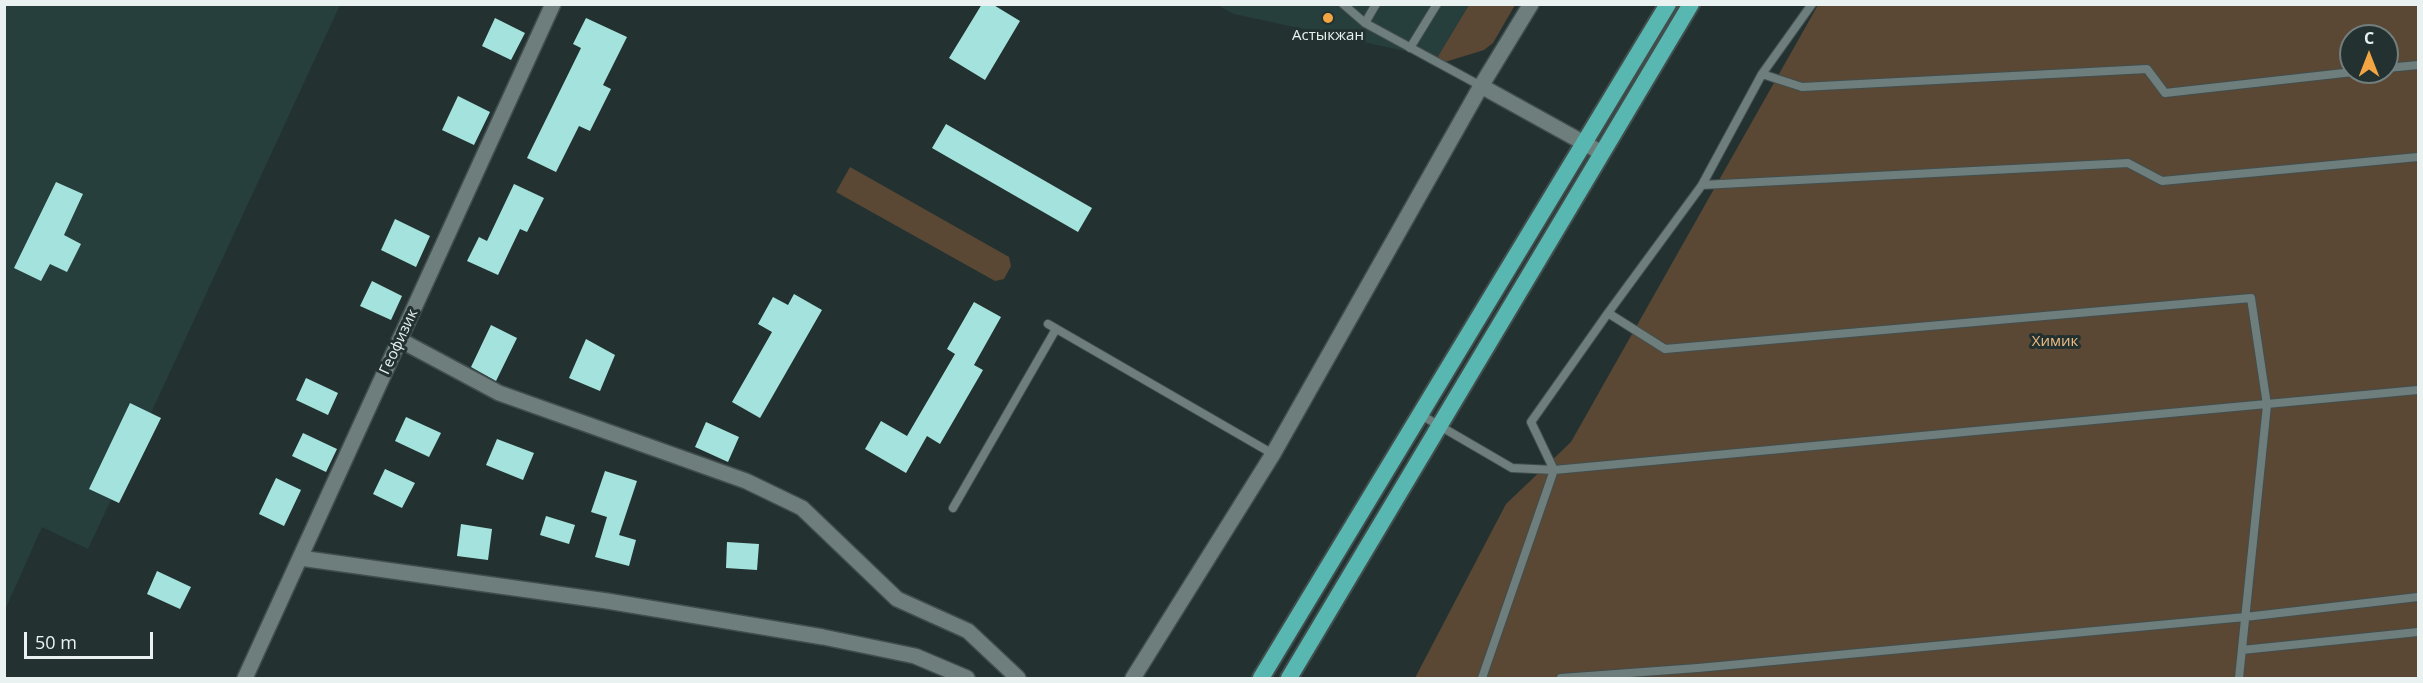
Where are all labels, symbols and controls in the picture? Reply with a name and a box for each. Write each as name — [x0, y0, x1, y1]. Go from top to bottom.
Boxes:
marker: Астыкжан — [1321, 11, 1335, 25]
north arrow — [2339, 24, 2399, 84]
place label: Астыкжан — [1292, 27, 1364, 45]
text: С — [2364, 27, 2374, 49]
street label: Геофизик — [376, 306, 422, 378]
park label: Химик — [2032, 333, 2078, 351]
scale bar — [27, 620, 156, 658]
text: 50 m — [35, 630, 77, 654]

